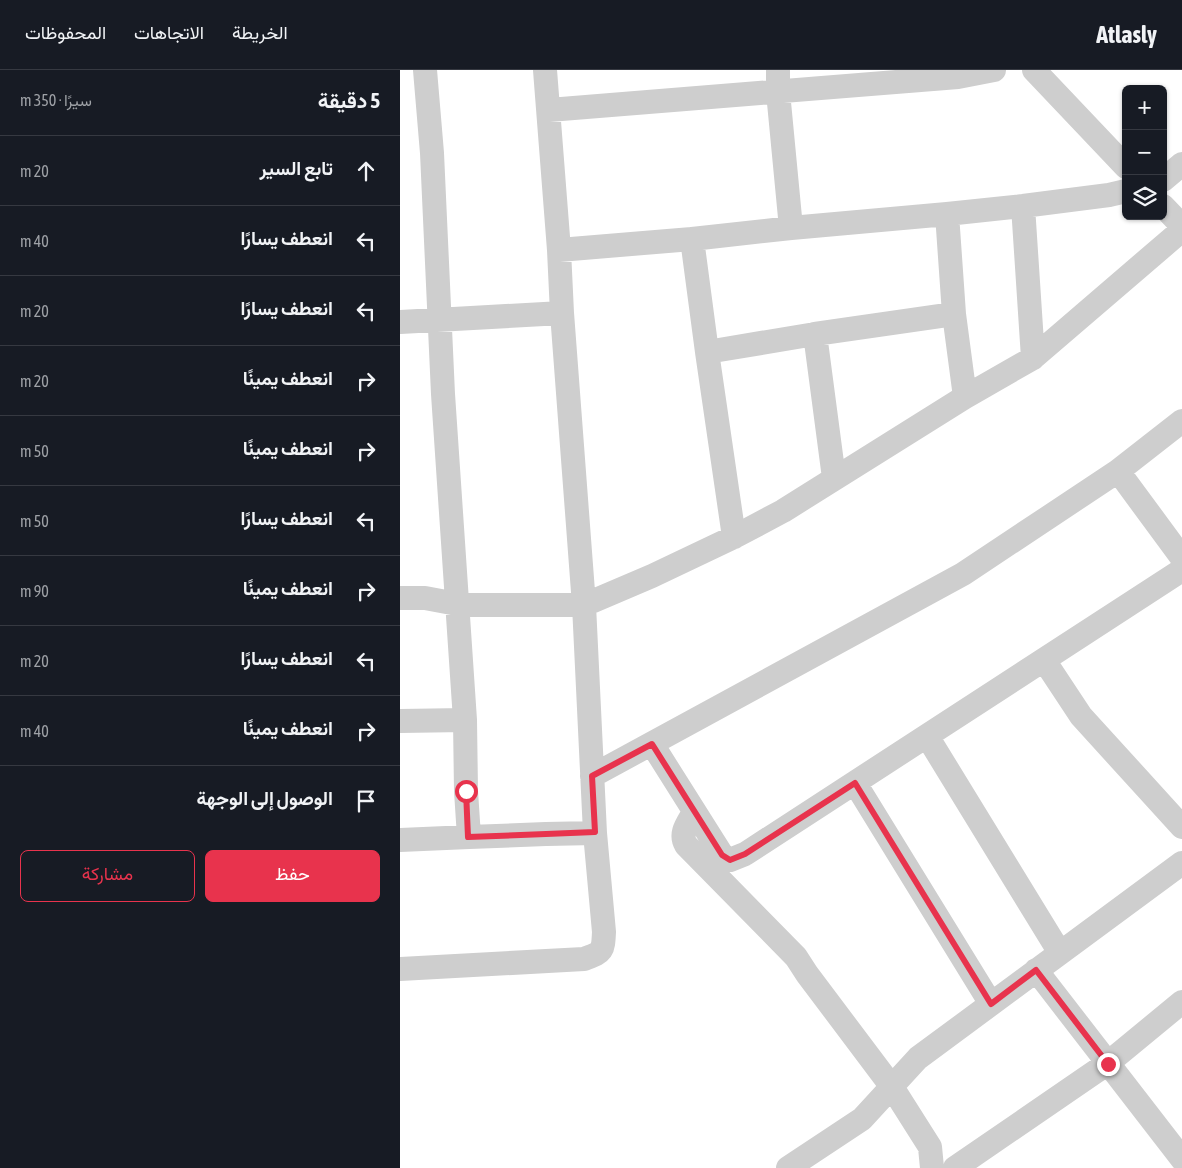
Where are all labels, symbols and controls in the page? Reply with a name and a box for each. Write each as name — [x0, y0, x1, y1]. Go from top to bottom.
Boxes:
text: Atlasly — [1096, 21, 1157, 48]
text: المحفوظات — [25, 22, 106, 43]
text: الاتجاهات — [134, 22, 204, 43]
text: الخريطة — [232, 22, 288, 43]
map controls — [1122, 85, 1167, 220]
button: + — [1122, 85, 1167, 130]
text: 5 دقيقة — [318, 88, 380, 112]
text: سيرًا · 350 m — [20, 91, 92, 109]
button: − — [1122, 130, 1167, 175]
text: تابع السير — [260, 157, 333, 179]
icon: ahead — [352, 157, 380, 185]
text: 20 m — [20, 162, 49, 180]
button: layers — [1122, 175, 1167, 220]
text: انعطف يسارًا — [240, 227, 333, 249]
icon: left — [352, 227, 380, 255]
text: 40 m — [20, 232, 49, 250]
text: انعطف يسارًا — [240, 297, 333, 319]
icon: left — [352, 297, 380, 325]
text: 20 m — [20, 302, 49, 320]
text: انعطف يمينًا — [243, 367, 333, 389]
icon: right — [352, 367, 380, 395]
text: 20 m — [20, 372, 49, 390]
text: انعطف يمينًا — [243, 437, 333, 459]
icon: right — [352, 437, 380, 465]
text: 50 m — [20, 442, 49, 460]
text: انعطف يسارًا — [240, 507, 333, 529]
icon: left — [352, 507, 380, 535]
text: 50 m — [20, 512, 49, 530]
text: انعطف يمينًا — [243, 577, 333, 599]
icon: right — [352, 577, 380, 605]
text: 90 m — [20, 582, 49, 600]
text: انعطف يسارًا — [240, 647, 333, 669]
icon: left — [352, 647, 380, 675]
text: 20 m — [20, 652, 49, 670]
text: انعطف يمينًا — [243, 717, 333, 739]
icon: right — [352, 717, 380, 745]
text: 40 m — [20, 722, 49, 740]
route start — [455, 780, 478, 803]
text: الوصول إلى الوجهة — [196, 787, 333, 809]
icon: arrive — [352, 787, 380, 815]
button: مشاركة — [20, 850, 195, 902]
button: حفظ — [205, 850, 380, 902]
route end — [1097, 1053, 1120, 1076]

